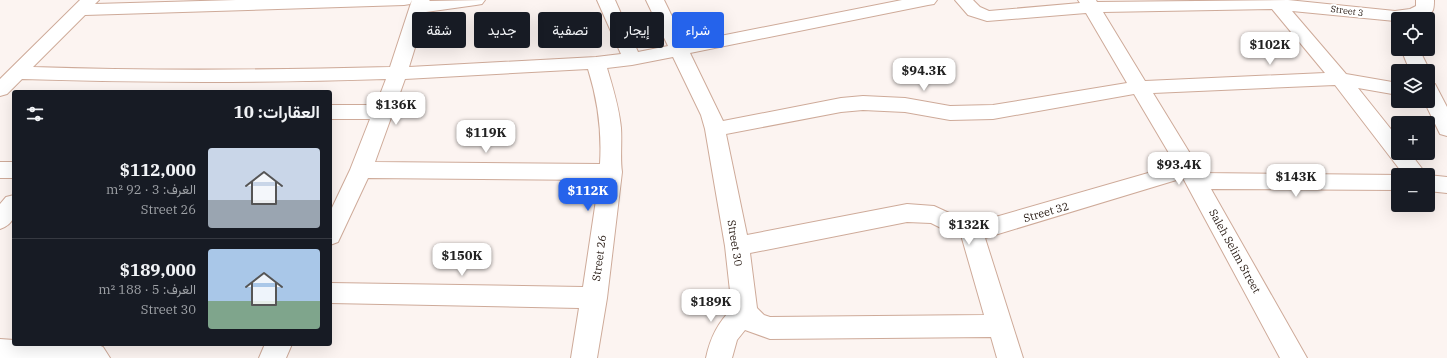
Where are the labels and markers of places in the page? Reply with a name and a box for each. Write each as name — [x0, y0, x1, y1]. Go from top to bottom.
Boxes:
pin: $102K — [1242, 32, 1298, 66]
pin: $94.3K — [891, 58, 957, 92]
pin: $136K — [368, 92, 424, 126]
pin: $119K — [458, 120, 514, 154]
pin: $93.4K — [1146, 152, 1212, 186]
pin: $143K — [1268, 164, 1324, 198]
pin: $112K — [560, 178, 616, 212]
pin: $132K — [941, 212, 997, 246]
pin: $150K — [434, 243, 490, 277]
pin: $189K — [683, 289, 739, 323]

